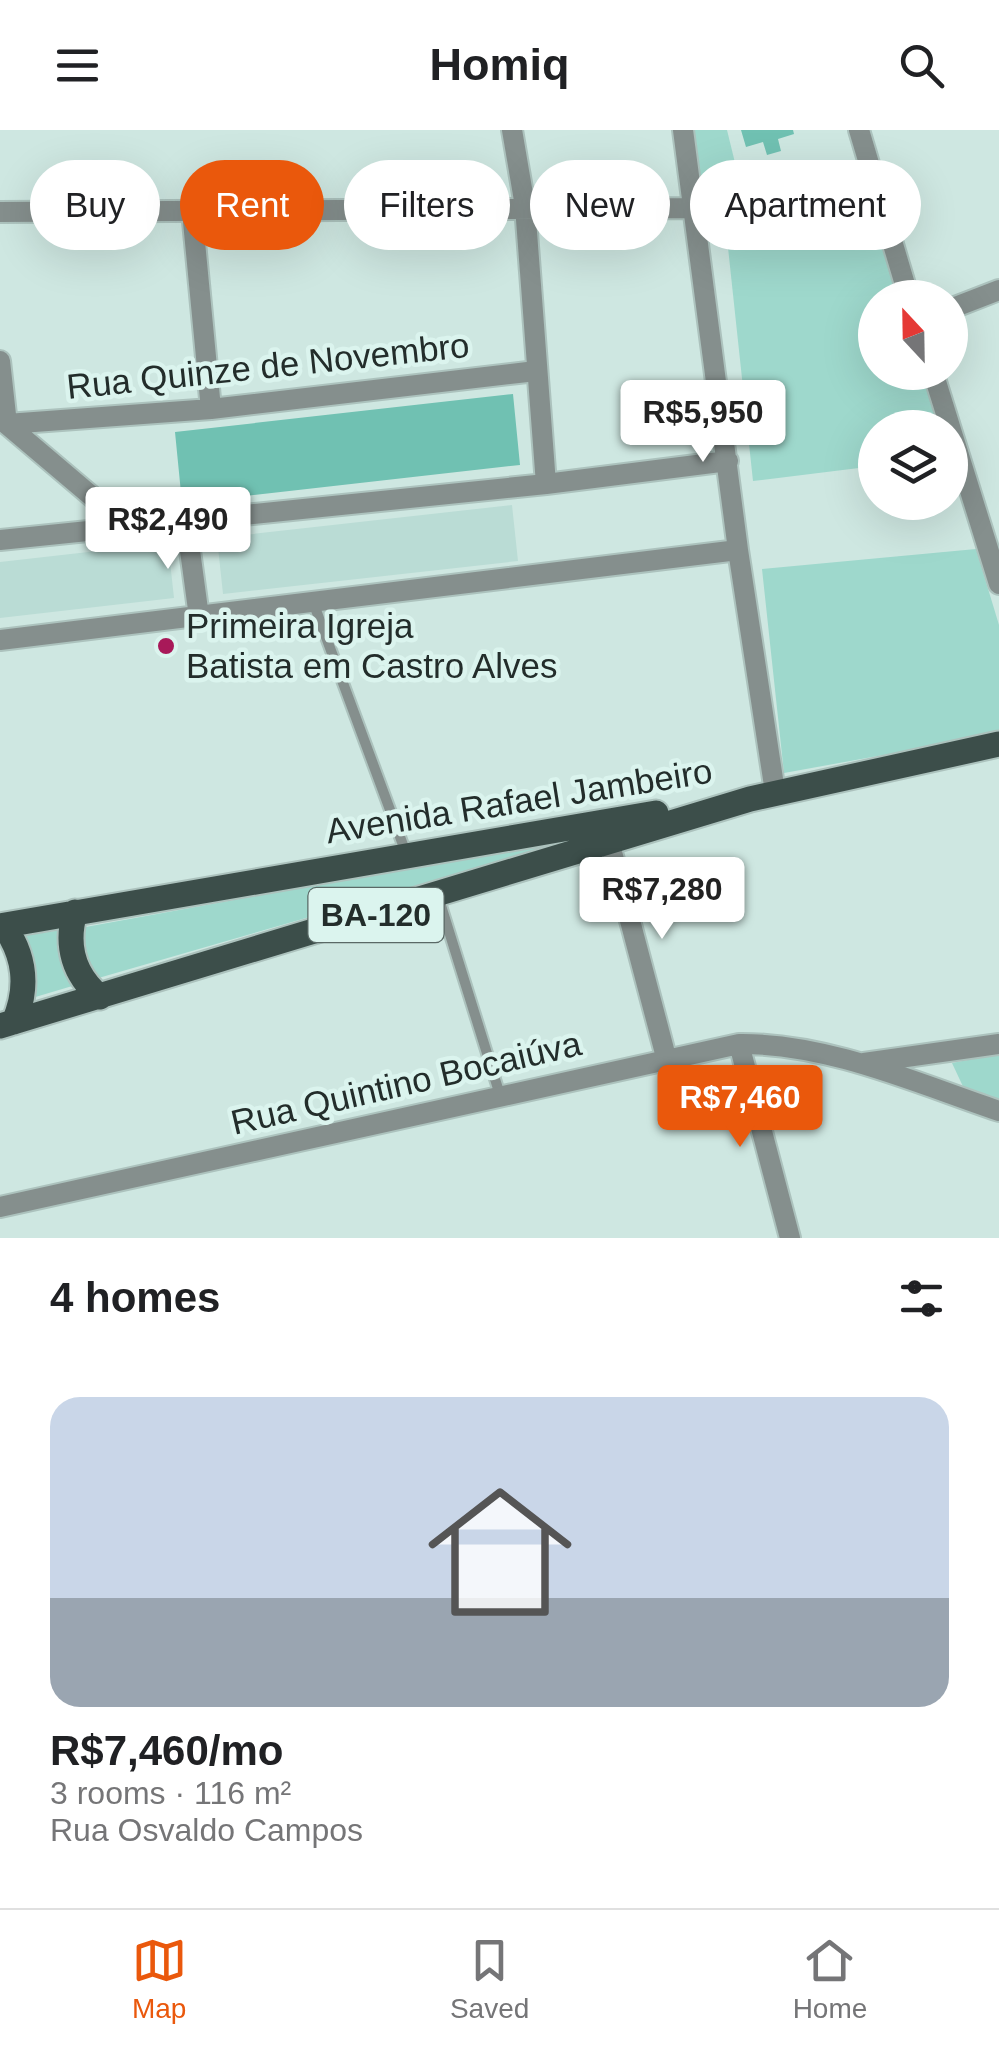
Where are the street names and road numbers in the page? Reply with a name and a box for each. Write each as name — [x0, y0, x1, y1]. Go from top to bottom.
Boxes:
street label: Rua Quinze de Novembro — [65, 325, 471, 406]
street label: Avenida Rafael Jambeiro — [323, 751, 715, 850]
road number: BA-120 — [308, 888, 444, 942]
street label: Rua Quintino Bocaiúva — [227, 1023, 585, 1142]

